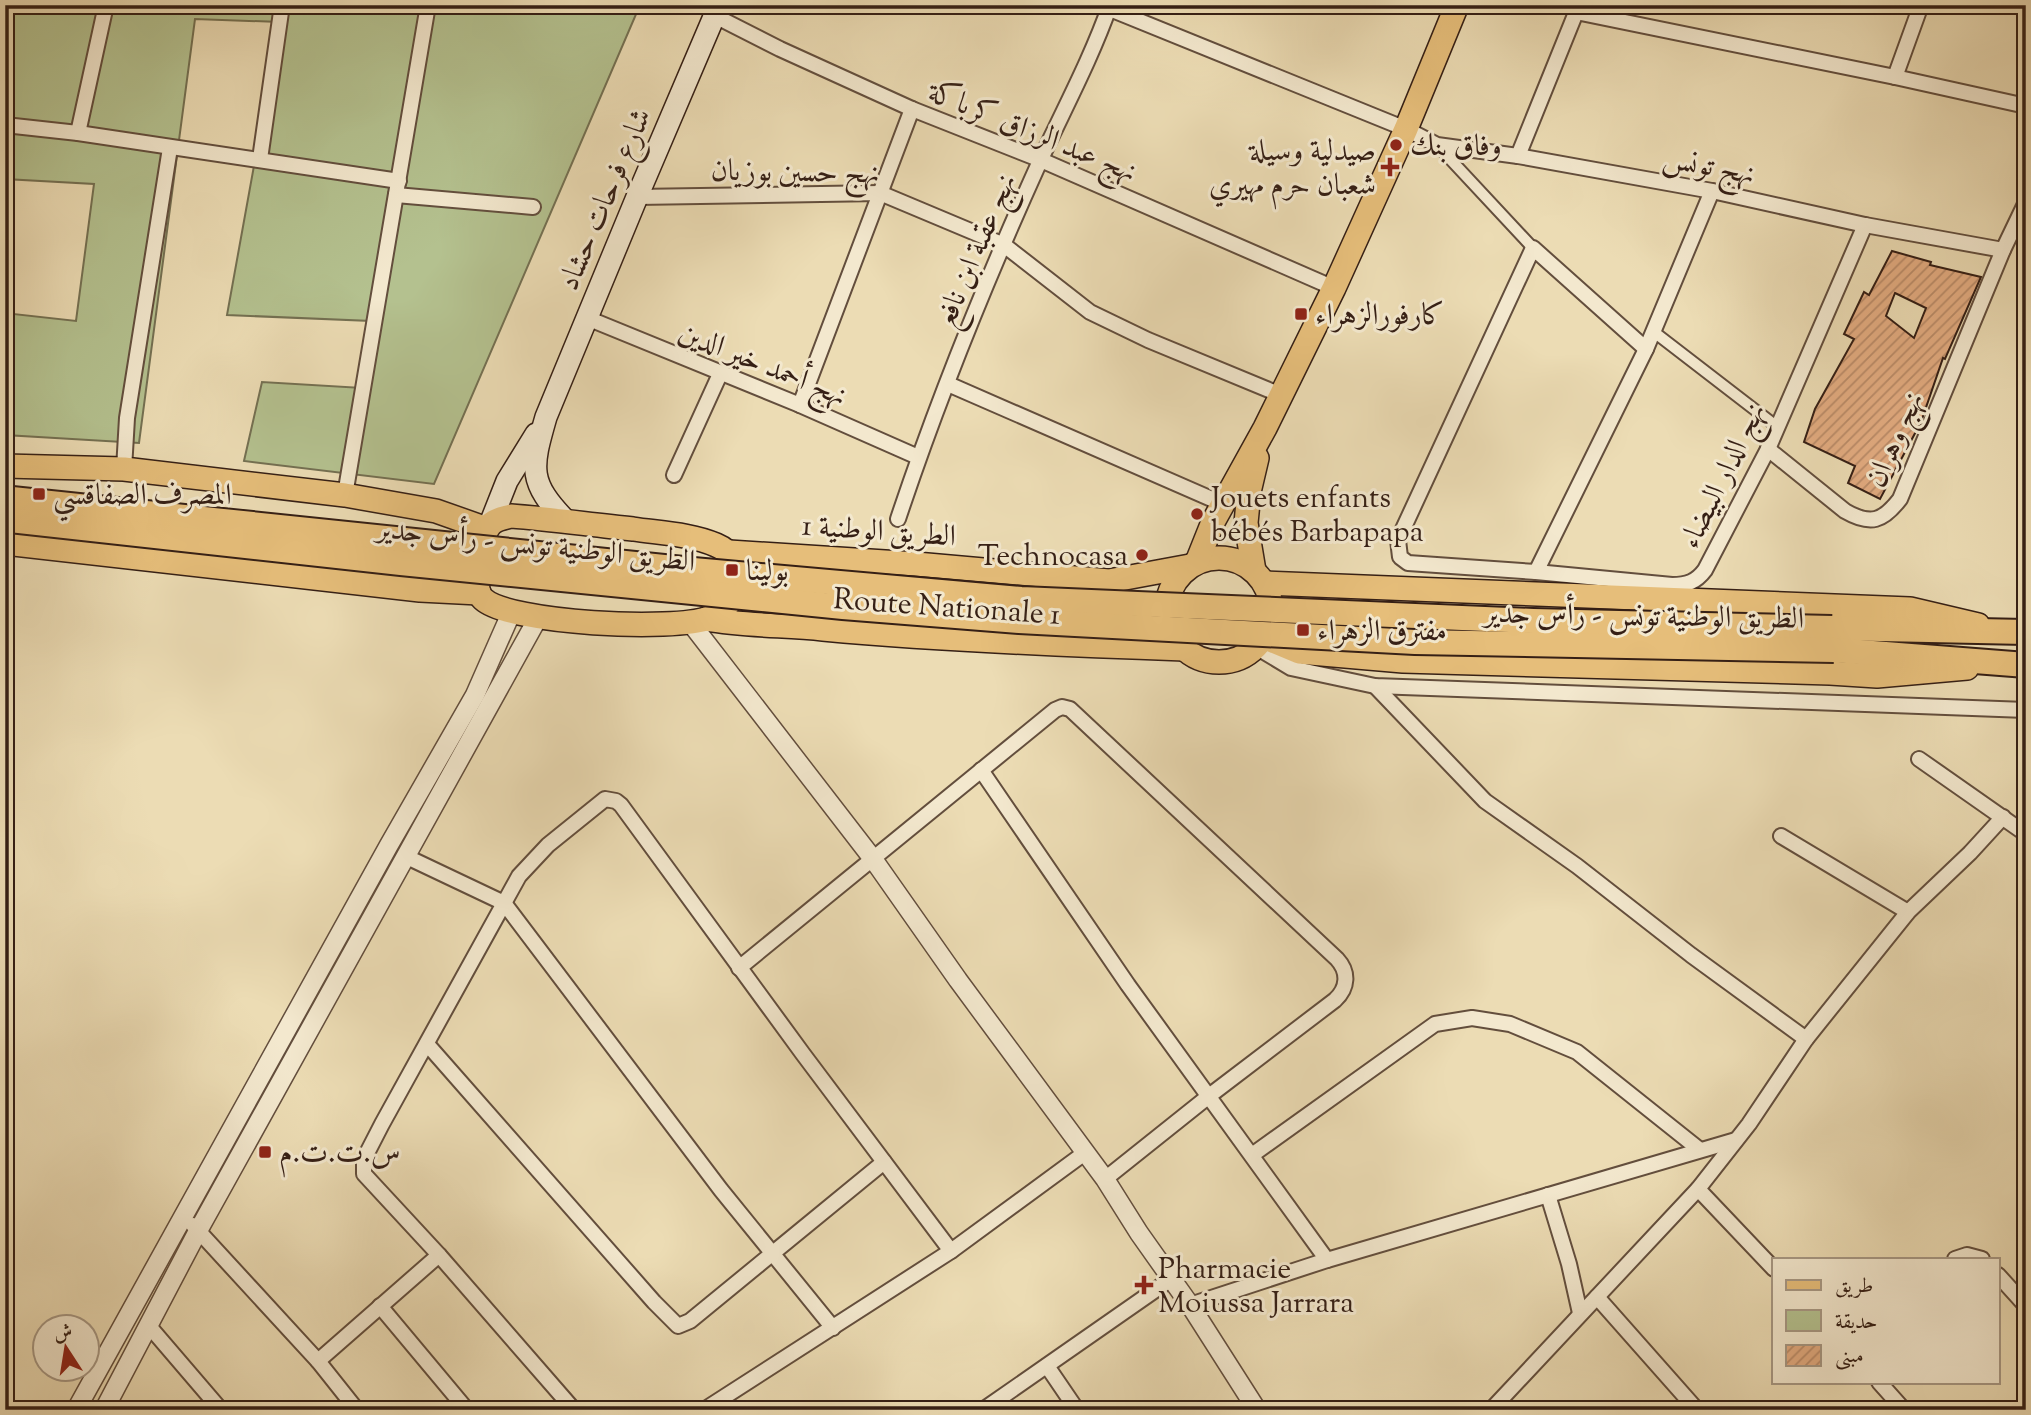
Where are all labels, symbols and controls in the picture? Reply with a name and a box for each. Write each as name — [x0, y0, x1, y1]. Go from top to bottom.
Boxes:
street label: نهج عبد الرزاق كرباكة — [918, 71, 1143, 198]
street label: شارع فرحات حشاد — [549, 102, 665, 298]
place label: وفاق بنك — [1410, 126, 1502, 169]
place label: صيدلية وسيلة شعبان حرم مهيري — [1209, 131, 1376, 210]
marker: وفاق بنك — [1388, 137, 1404, 153]
street label: نهج تونس — [1658, 137, 1758, 200]
street label: نهج حسين بوزيان — [710, 151, 880, 199]
marker: صيدلية وسيلة شعبان حرم مهيري — [1382, 159, 1398, 175]
street label: نهج عقبة ابن نافع — [926, 167, 1032, 336]
place label: كارفورالزهراء — [1315, 295, 1445, 338]
marker: كارفورالزهراء — [1293, 306, 1309, 322]
street label: نهج أحمد خير الدين — [670, 310, 854, 421]
street label: نهج وهران — [1856, 385, 1939, 496]
street label: نهج الدار البيضاء — [1670, 396, 1781, 558]
place label: المصرف الصفاقسي — [53, 475, 232, 522]
place label: Jouets enfants bébés Barbapapa — [1209, 478, 1424, 555]
marker: المصرف الصفاقسي — [31, 486, 47, 502]
street label: الطريق الوطنية تونس - رأس جدير — [371, 506, 697, 585]
street label: الطريق الوطنية 1 — [800, 506, 957, 559]
marker: Jouets enfants bébés Barbapapa — [1189, 506, 1205, 522]
place label: Technocasa — [978, 536, 1128, 579]
marker: Technocasa — [1134, 547, 1150, 563]
place label: بولينا — [746, 551, 789, 594]
marker: بولينا — [724, 562, 740, 578]
street label: Route Nationale 1 — [832, 579, 1062, 638]
street label: الطريق الوطنية تونس - رأس جدير — [1481, 591, 1804, 642]
place label: مفترق الزهراء — [1317, 611, 1447, 654]
marker: مفترق الزهراء — [1295, 622, 1311, 638]
place label: س.ت.ت.م — [279, 1133, 401, 1178]
marker: س.ت.ت.م — [257, 1144, 273, 1160]
place label: Pharmacie Moiussa Jarrara — [1158, 1249, 1354, 1326]
legend — [1772, 1258, 2000, 1384]
text: طريق — [1835, 1272, 1873, 1302]
marker: Pharmacie Moiussa Jarrara — [1136, 1277, 1152, 1293]
text: حديقة — [1835, 1308, 1878, 1338]
north arrow — [32, 1314, 102, 1384]
text: ش — [51, 1319, 75, 1349]
text: مبنى — [1835, 1342, 1864, 1372]

